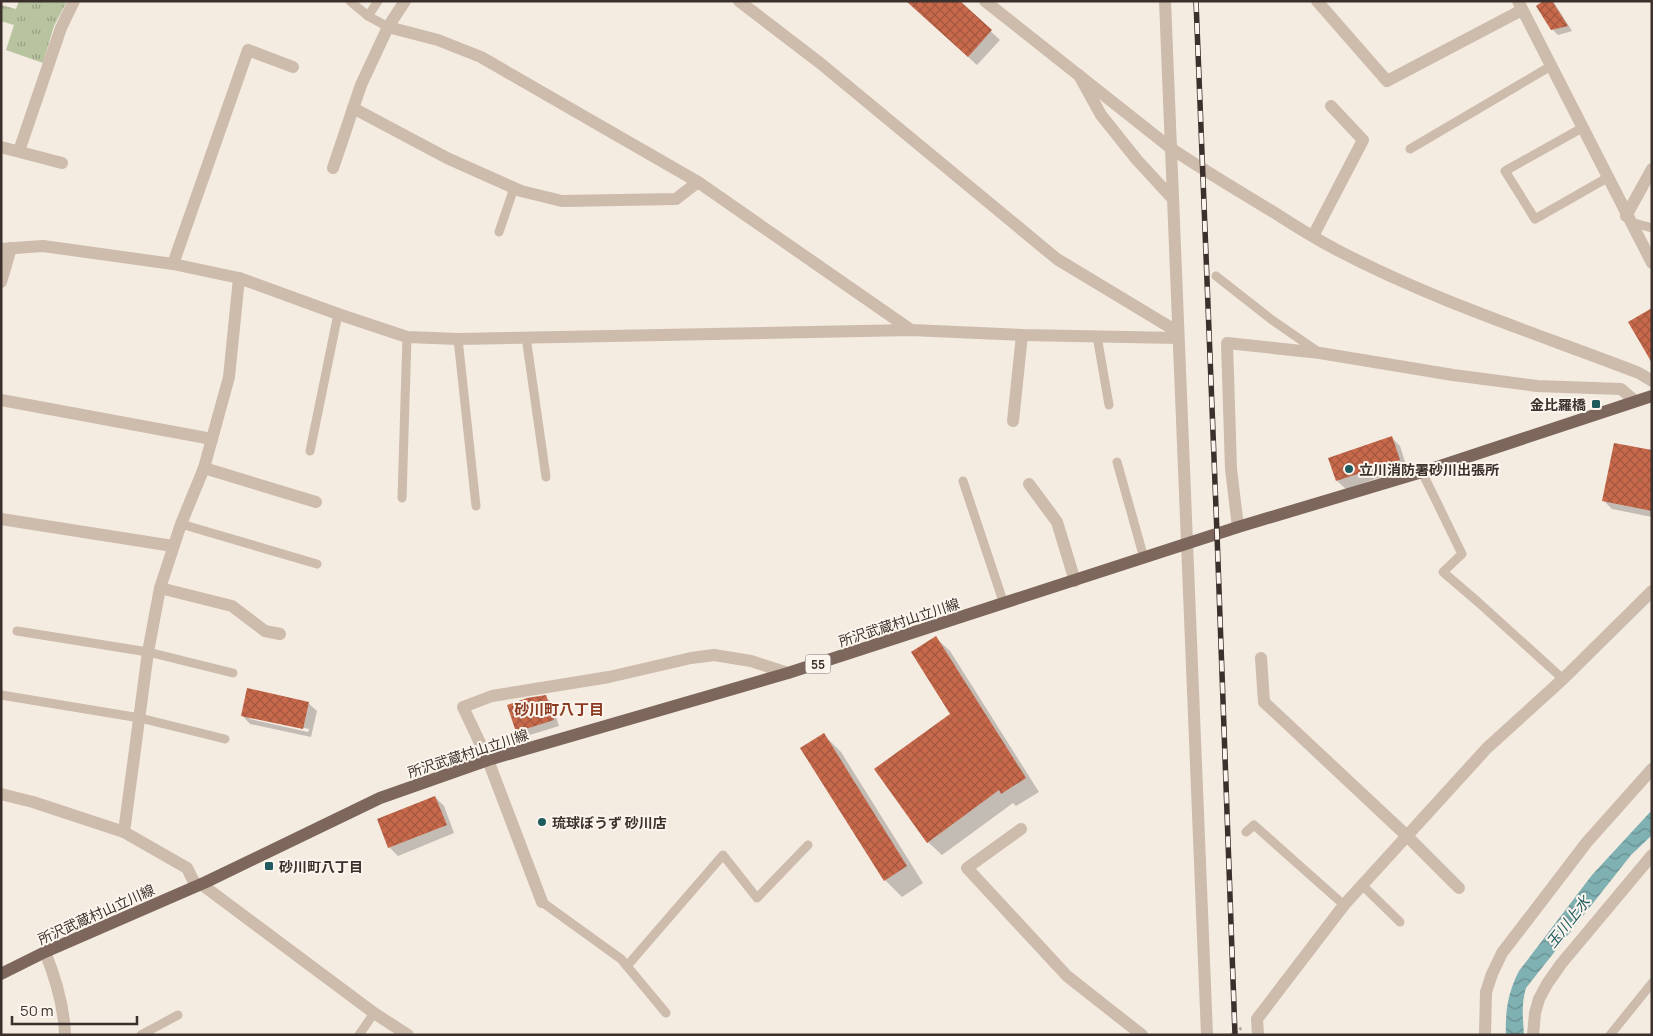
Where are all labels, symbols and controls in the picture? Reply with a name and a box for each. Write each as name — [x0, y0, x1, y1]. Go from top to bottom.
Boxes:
place label: 金比羅橋 — [1530, 395, 1586, 414]
marker: 金比羅橋 — [1590, 398, 1602, 410]
place label: 立川消防署砂川出張所 — [1359, 460, 1499, 479]
marker: 立川消防署砂川出張所 — [1343, 463, 1355, 475]
street label: 所沢武蔵村山立川線 — [836, 593, 962, 651]
road number: 55 — [806, 654, 830, 674]
district label: 砂川町八丁目 — [514, 699, 604, 720]
street label: 所沢武蔵村山立川線 — [405, 724, 531, 782]
place label: 琉球ぼうず 砂川店 — [552, 813, 667, 832]
marker: 琉球ぼうず 砂川店 — [536, 816, 548, 828]
place label: 砂川町八丁目 — [279, 857, 363, 876]
marker: 砂川町八丁目 — [263, 860, 275, 872]
street label: 所沢武蔵村山立川線 — [35, 880, 157, 948]
water label: 玉川上水 — [1541, 890, 1596, 952]
scale bar — [12, 994, 138, 1026]
text: 50 m — [20, 1000, 54, 1021]

